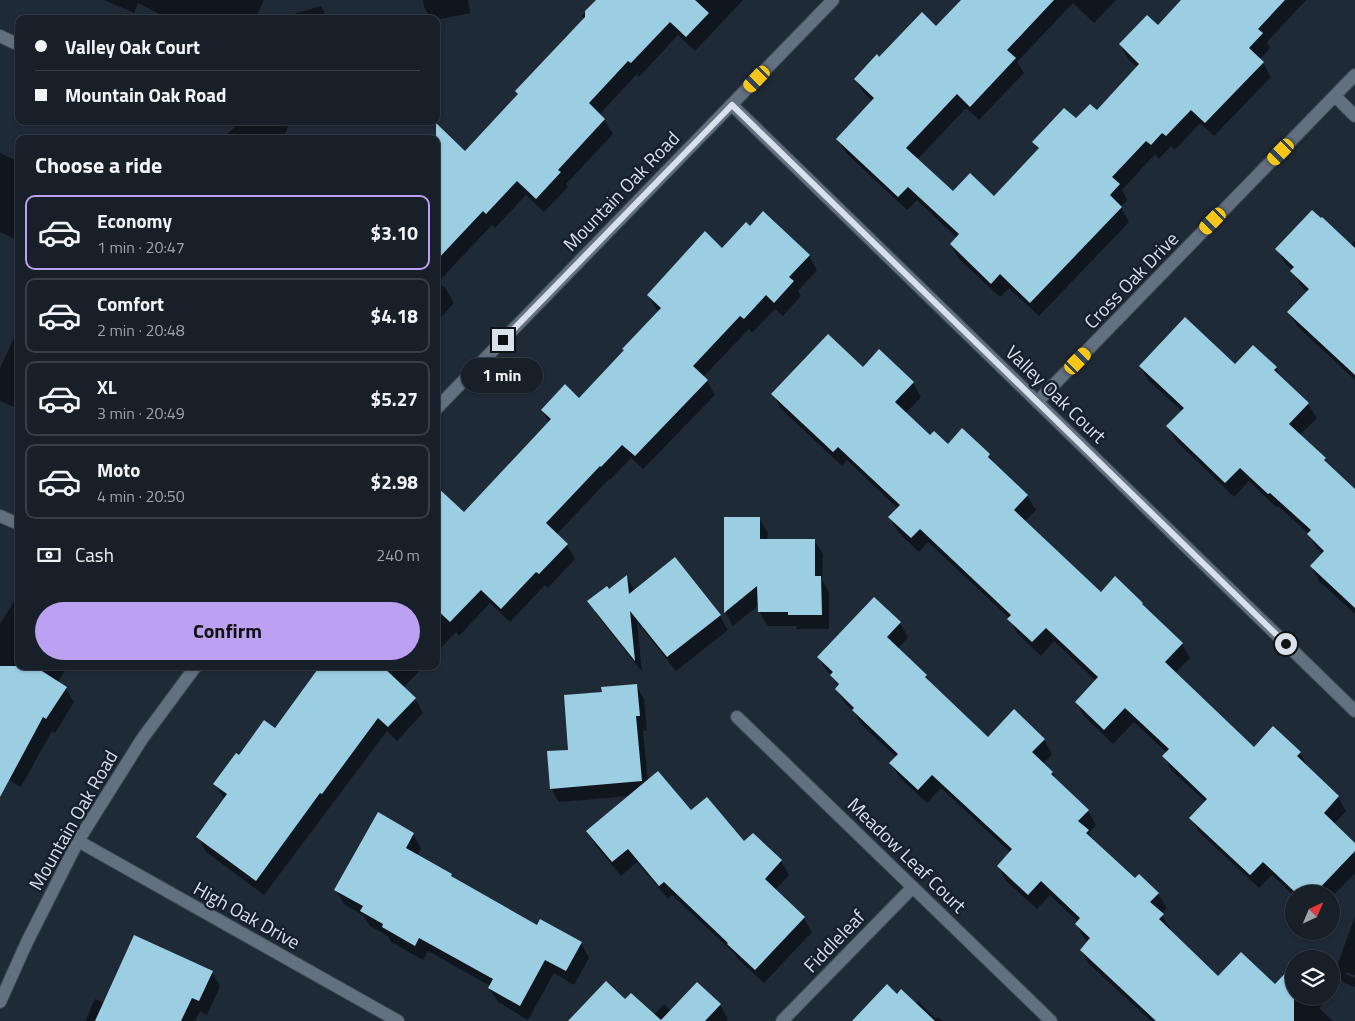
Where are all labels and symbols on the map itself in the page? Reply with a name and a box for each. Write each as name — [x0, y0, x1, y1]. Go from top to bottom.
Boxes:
car — [741, 63, 772, 95]
street label: Mountain Oak Road — [556, 124, 686, 257]
car — [1265, 136, 1296, 168]
car — [1197, 205, 1228, 237]
street label: Cross Oak Drive — [1077, 224, 1185, 335]
route end — [492, 329, 514, 351]
street label: Valley Oak Court — [999, 338, 1114, 450]
car — [1062, 345, 1093, 377]
callout: 1 min — [462, 358, 544, 392]
route start — [1275, 633, 1297, 655]
street label: Mountain Oak Road — [21, 744, 124, 895]
street label: Meadow Leaf Court — [841, 790, 974, 919]
street label: High Oak Drive — [189, 873, 306, 956]
north arrow — [1285, 885, 1340, 940]
street label: Fiddleleaf — [796, 902, 872, 979]

